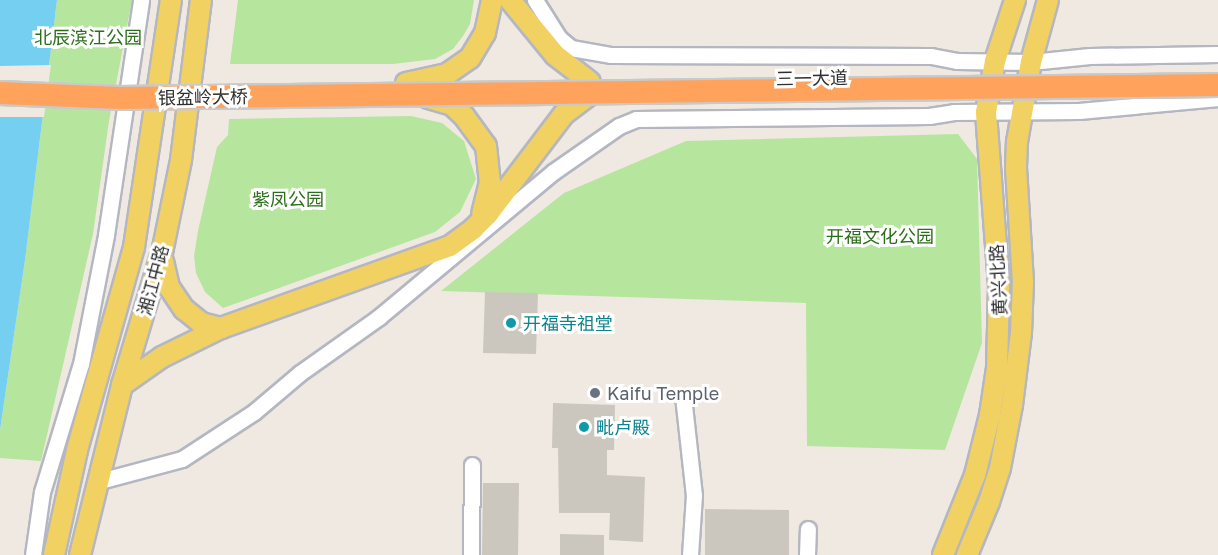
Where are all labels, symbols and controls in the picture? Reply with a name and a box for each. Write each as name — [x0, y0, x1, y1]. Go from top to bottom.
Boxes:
park label: 北辰滨江公园 — [34, 26, 142, 48]
street label: 三一大道 — [776, 67, 848, 89]
street label: 银盆岭大桥 — [158, 85, 248, 109]
park label: 紫凤公园 — [252, 188, 324, 210]
park label: 开福文化公园 — [826, 225, 934, 247]
street label: 湘江中路 — [133, 242, 173, 318]
street label: 黄兴北路 — [985, 243, 1011, 317]
place label: 开福寺祖堂 — [523, 312, 613, 334]
marker: 开福寺祖堂 — [504, 316, 518, 330]
place label: Kaifu Temple — [607, 382, 719, 404]
marker: Kaifu Temple — [588, 386, 602, 400]
place label: 毗卢殿 — [596, 416, 650, 438]
marker: 毗卢殿 — [577, 420, 591, 434]

